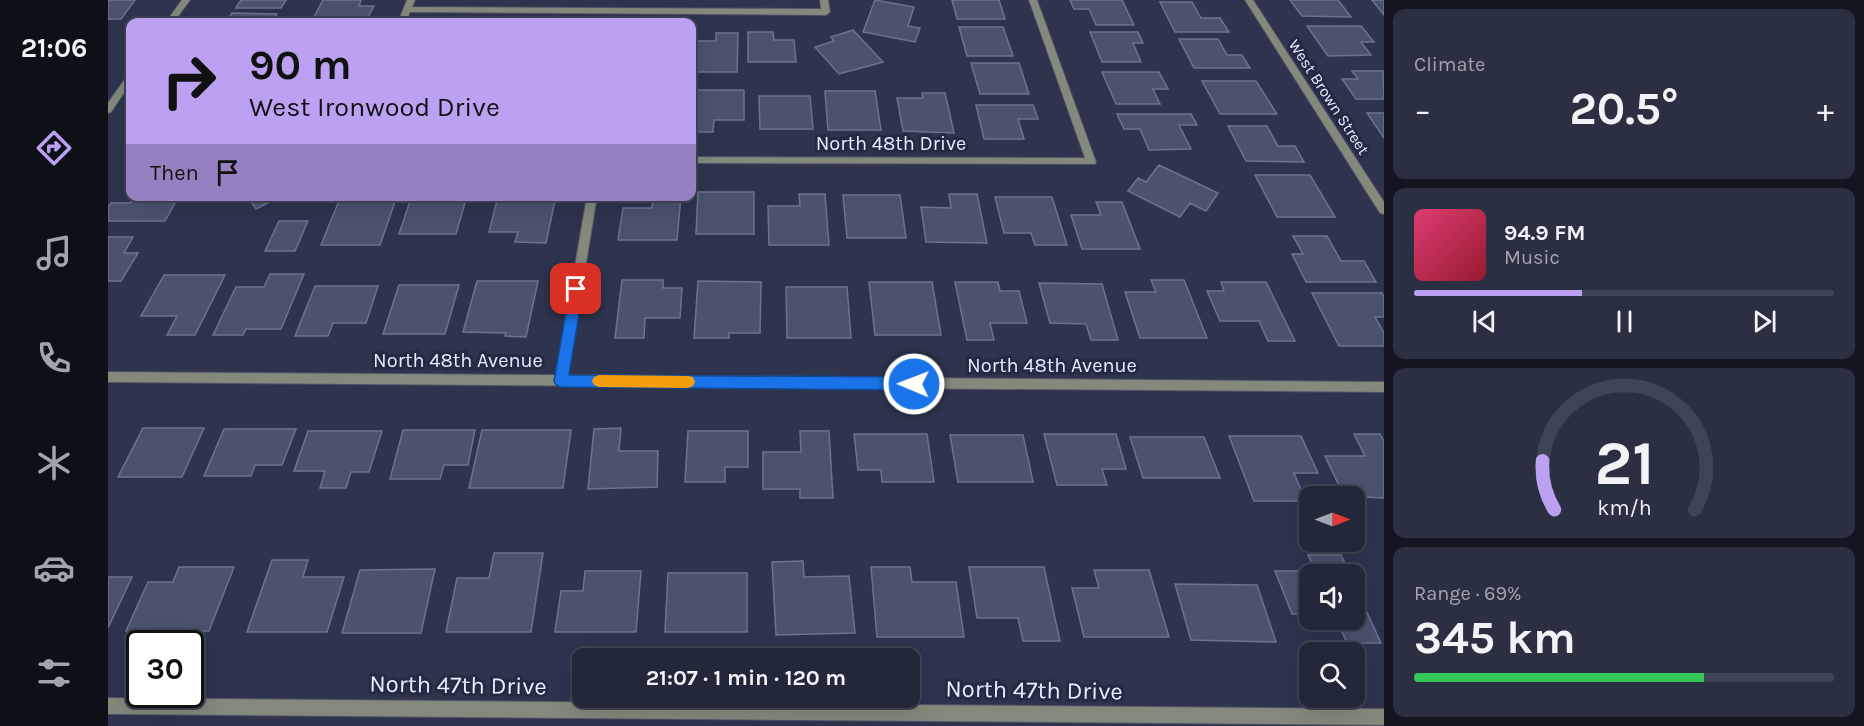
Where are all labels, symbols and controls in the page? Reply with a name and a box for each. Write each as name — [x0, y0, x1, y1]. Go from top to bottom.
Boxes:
text: 21:06 — [21, 32, 87, 64]
street label: West Brown Street — [1285, 36, 1373, 158]
text: 90 m — [249, 40, 352, 90]
icon: right — [150, 42, 228, 120]
text: Climate — [1414, 53, 1485, 76]
text: 20.5° — [1569, 83, 1679, 135]
text: West Ironwood Drive — [249, 91, 500, 123]
text: − — [1414, 91, 1431, 129]
text: + — [1817, 91, 1834, 129]
icon: directions — [33, 127, 75, 169]
street label: North 48th Drive — [816, 132, 966, 155]
icon: arrive — [211, 156, 244, 189]
text: Then — [150, 160, 199, 186]
text: 94.9 FM — [1504, 220, 1586, 246]
icon: music — [33, 232, 75, 274]
text: Music — [1504, 246, 1560, 269]
pin — [550, 263, 601, 314]
icon: arrive — [559, 272, 592, 305]
icon: previous — [1468, 305, 1501, 338]
icon: pause — [1608, 305, 1641, 338]
icon: next — [1748, 305, 1781, 338]
icon: phone — [33, 337, 75, 379]
street label: North 48th Avenue — [373, 349, 543, 372]
position arrow — [882, 352, 946, 416]
street label: North 48th Avenue — [967, 354, 1137, 377]
text: 21 — [1594, 427, 1654, 500]
icon: climate — [33, 442, 75, 484]
north arrow — [1299, 486, 1365, 552]
map controls — [1299, 486, 1365, 708]
text: km/h — [1597, 495, 1651, 520]
icon: car — [33, 547, 75, 589]
button: sound — [1299, 564, 1365, 630]
text: Range · 69% — [1414, 582, 1522, 605]
text: 345 km — [1414, 612, 1576, 664]
speed limit sign: 30 — [126, 630, 204, 708]
button: search — [1299, 642, 1365, 708]
icon: filters — [33, 652, 75, 694]
text: 21:07 · 1 min · 120 m — [646, 665, 846, 691]
street label: North 47th Drive — [369, 669, 547, 701]
street label: North 47th Drive — [945, 674, 1123, 706]

